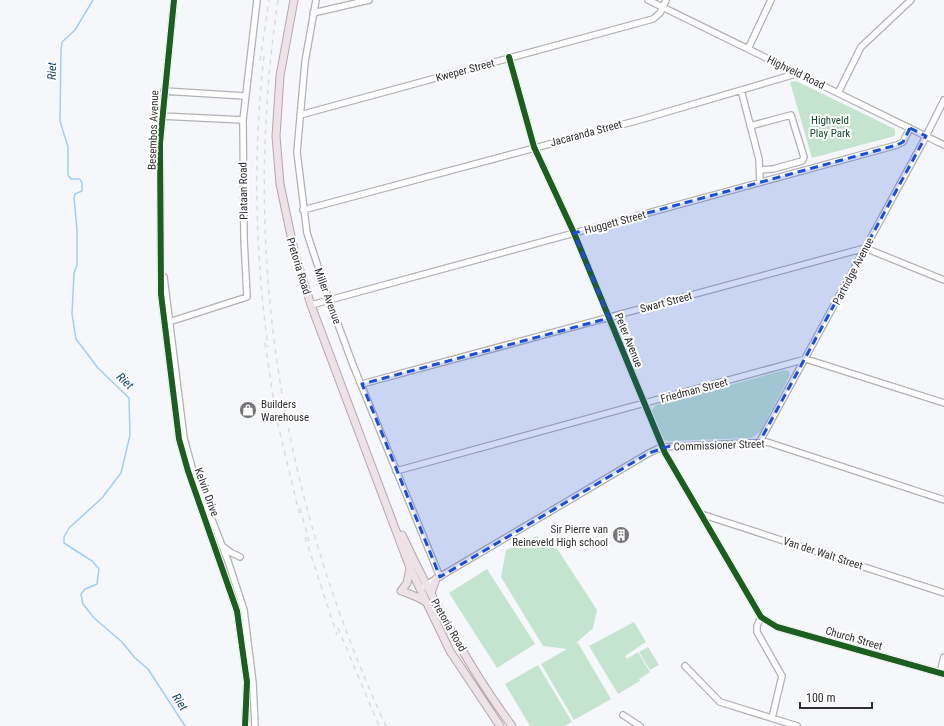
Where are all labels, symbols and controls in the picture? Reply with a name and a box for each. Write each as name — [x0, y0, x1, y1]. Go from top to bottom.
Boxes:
street label: Highveld Road — [765, 53, 827, 92]
street label: Kweper Street — [434, 56, 496, 85]
water label: Riet — [45, 61, 59, 80]
street label: Besembos Avenue — [146, 90, 161, 170]
park label: Highveld Play Park — [810, 114, 850, 140]
street label: Jacaranda Street — [549, 118, 623, 149]
street label: Plataan Road — [236, 162, 251, 220]
street label: Huggett Street — [583, 208, 647, 237]
street label: Partridge Avenue — [830, 235, 877, 307]
street label: Pretoria Road — [284, 236, 313, 296]
street label: Miller Avenue — [311, 266, 344, 326]
street label: Swart Street — [639, 289, 694, 316]
street label: Peter Avenue — [612, 311, 645, 369]
water label: Riet — [114, 370, 137, 393]
street label: Friedman Street — [659, 375, 729, 406]
place label: Builders Warehouse — [261, 398, 309, 424]
shop icon: Builders Warehouse — [238, 400, 258, 420]
street label: Commissioner Street — [673, 437, 765, 454]
street label: Kelvin Drive — [192, 466, 221, 518]
place label: Sir Pierre van Reineveld High school — [512, 523, 608, 549]
building icon: Sir Pierre van Reineveld High school — [611, 525, 631, 545]
street label: Van der Walt Street — [781, 534, 864, 572]
street label: Pretoria Road — [428, 596, 469, 654]
street label: Church Street — [824, 624, 884, 653]
scale bar — [800, 684, 872, 710]
water label: Riet — [169, 691, 191, 714]
text: 100 m — [806, 691, 836, 705]

